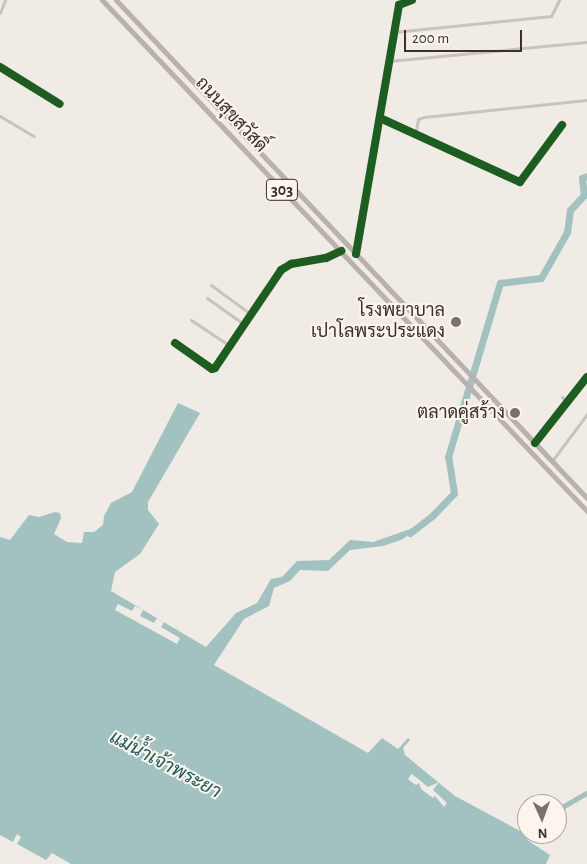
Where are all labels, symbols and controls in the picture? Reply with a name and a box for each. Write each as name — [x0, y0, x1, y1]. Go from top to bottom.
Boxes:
scale bar — [407, 20, 524, 52]
text: 200 m — [412, 31, 449, 46]
street label: ถนนสุขสวัสดิ์ — [191, 73, 271, 157]
road number: 303 — [266, 176, 298, 204]
place label: โรงพยาบาล เปาโลพระประแดง — [311, 301, 445, 344]
marker: โรงพยาบาล เปาโลพระประแดง — [449, 315, 463, 329]
place label: ตลาดคู่สร้าง — [417, 402, 505, 424]
marker: ตลาดคู่สร้าง — [509, 407, 521, 419]
water label: แม่น้ำเจ้าพระยา — [105, 726, 225, 804]
north arrow — [517, 794, 567, 844]
text: N — [537, 826, 548, 840]

